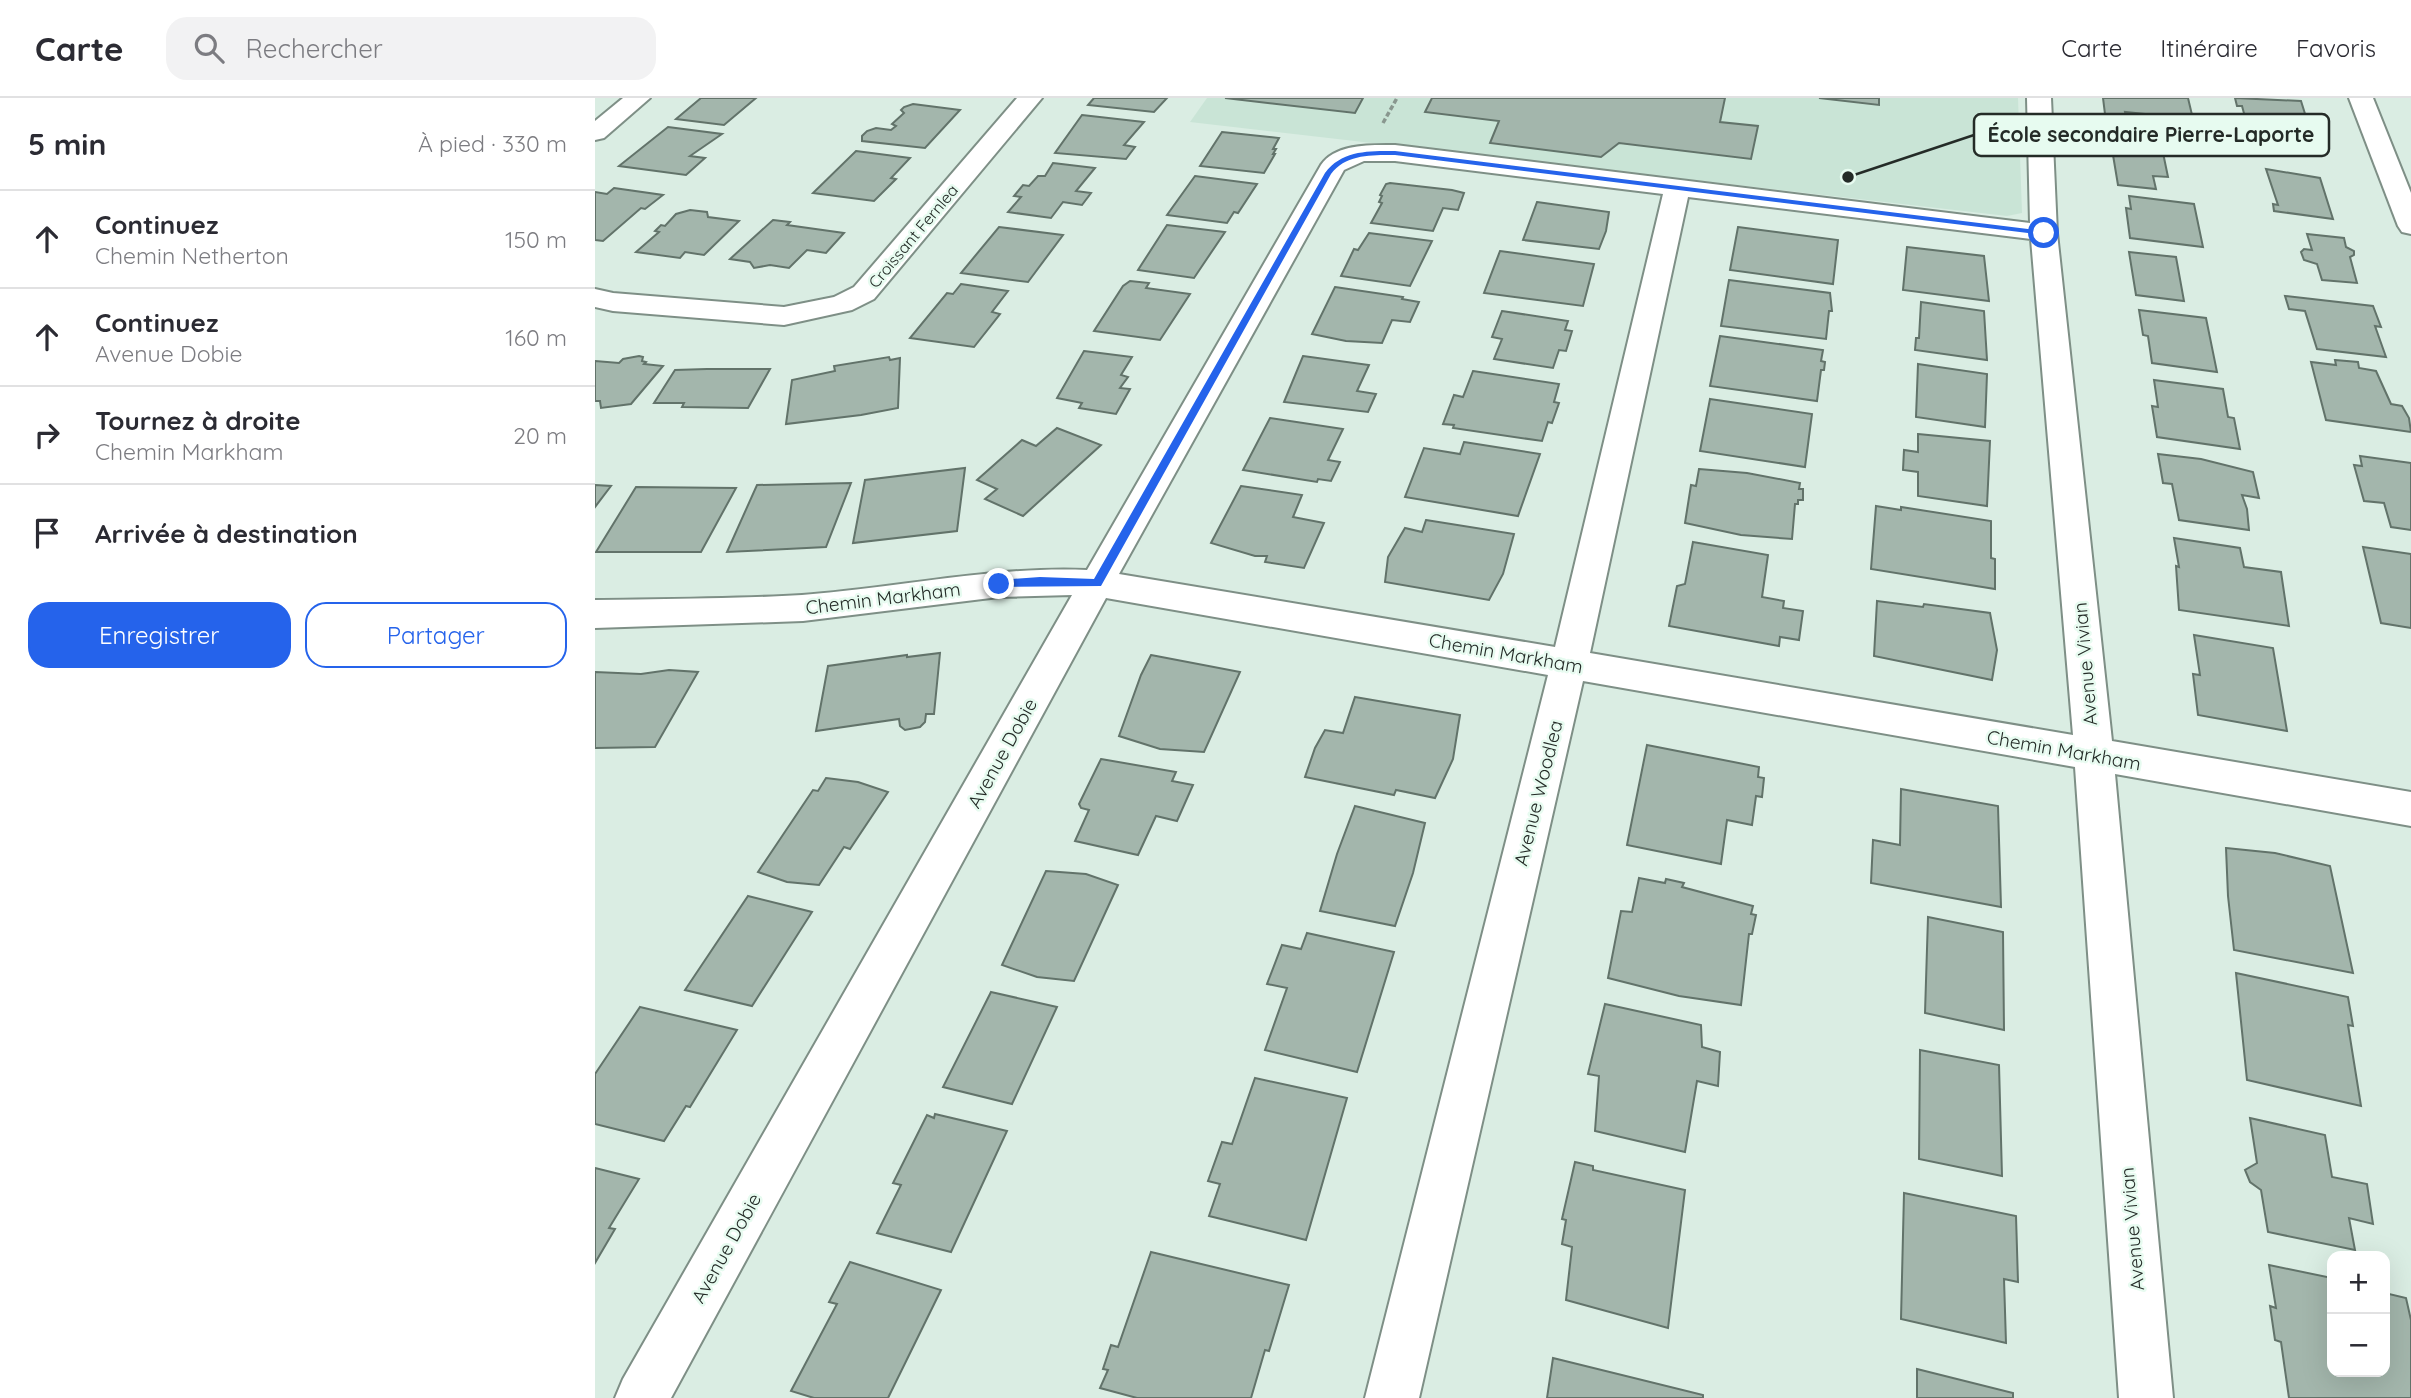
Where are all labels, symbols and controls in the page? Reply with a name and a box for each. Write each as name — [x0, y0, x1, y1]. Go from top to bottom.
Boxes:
search box — [166, 17, 656, 80]
text: Carte — [35, 28, 124, 69]
icon: search — [190, 29, 228, 67]
text: Rechercher — [246, 32, 383, 65]
text: Carte — [2061, 33, 2122, 63]
text: Itinéraire — [2160, 33, 2258, 63]
text: Favoris — [2296, 33, 2376, 63]
callout: École secondaire Pierre-Laporte — [1974, 114, 2329, 156]
text: École secondaire Pierre-Laporte — [1988, 121, 2314, 147]
text: 5 min — [28, 125, 106, 163]
text: À pied · 330 m — [418, 129, 567, 158]
street label: Croissant Fernlea — [864, 180, 962, 292]
text: Continuez — [95, 208, 218, 241]
route start — [2028, 217, 2059, 248]
icon: ahead — [28, 220, 66, 258]
text: 150 m — [505, 225, 567, 254]
text: Chemin Netherton — [95, 241, 289, 270]
text: Continuez — [95, 306, 218, 339]
icon: ahead — [28, 318, 66, 356]
text: 160 m — [505, 323, 567, 352]
text: Avenue Dobie — [95, 339, 242, 368]
text: Tournez à droite — [95, 404, 300, 437]
icon: right — [28, 416, 66, 454]
text: 20 m — [513, 421, 567, 450]
text: Chemin Markham — [95, 437, 284, 466]
icon: arrive — [28, 514, 66, 552]
text: Arrivée à destination — [95, 517, 358, 550]
route end — [983, 568, 1014, 599]
street label: Chemin Markham — [804, 577, 962, 619]
street label: Avenue Vivian — [2068, 601, 2102, 727]
button: Enregistrer — [28, 602, 291, 668]
button: Partager — [305, 602, 567, 668]
street label: Chemin Markham — [1427, 628, 1585, 678]
street label: Avenue Dobie — [962, 694, 1042, 812]
street label: Avenue Woodlea — [1508, 718, 1568, 868]
street label: Chemin Markham — [1985, 725, 2143, 775]
street label: Avenue Vivian — [2115, 1166, 2149, 1292]
street label: Avenue Dobie — [686, 1189, 766, 1307]
map controls — [2327, 1251, 2390, 1377]
button: + — [2327, 1251, 2390, 1314]
button: − — [2327, 1314, 2390, 1377]

